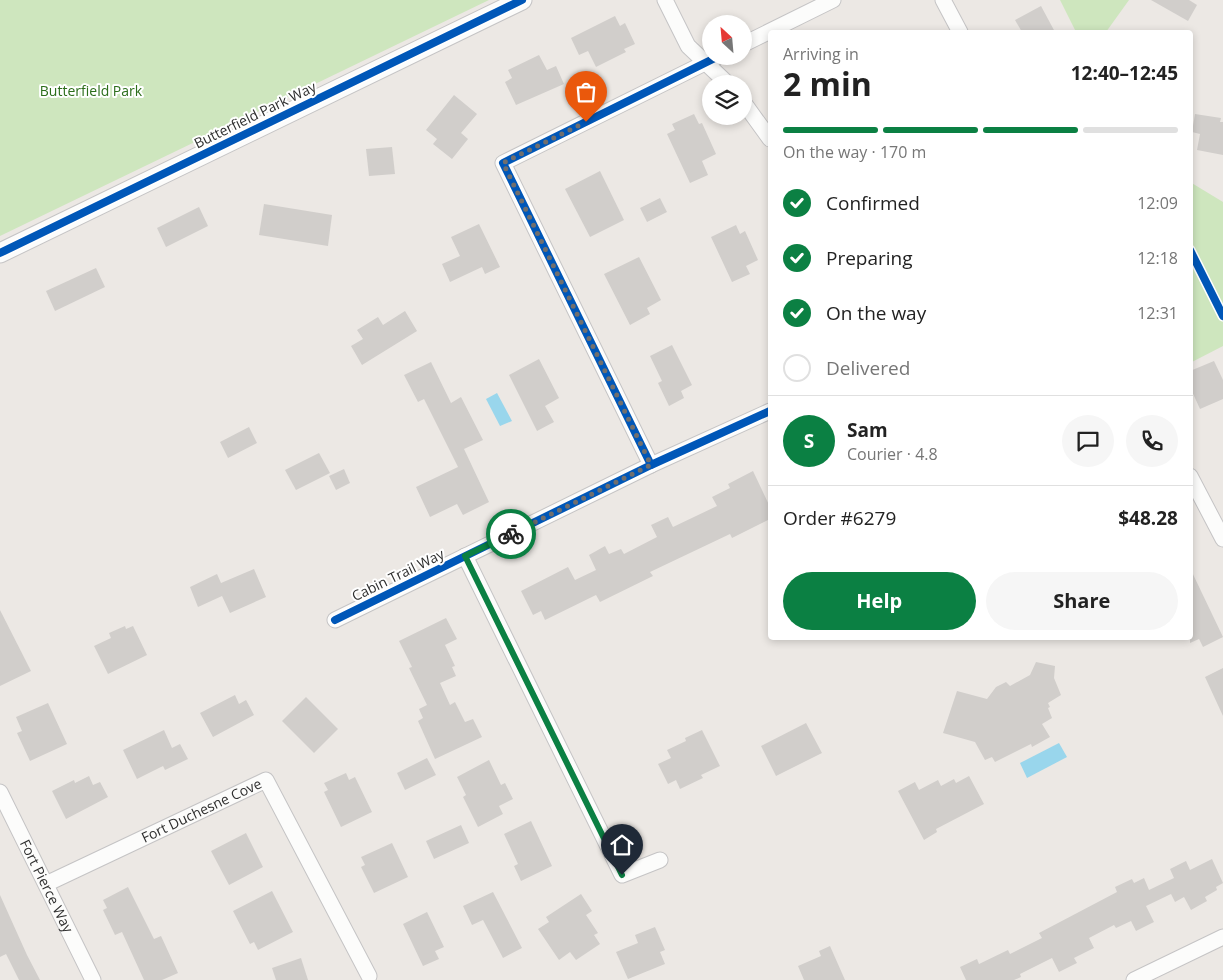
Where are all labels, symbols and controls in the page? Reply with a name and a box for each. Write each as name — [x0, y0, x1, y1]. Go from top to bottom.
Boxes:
north arrow — [702, 15, 752, 65]
map controls — [702, 15, 752, 125]
text: Arriving in — [783, 43, 859, 65]
text: 12:40–12:45 — [1071, 60, 1178, 86]
text: 2 min — [783, 62, 872, 105]
pin — [565, 71, 607, 122]
button: layers — [702, 75, 752, 125]
street label: Butterfield Park Way — [191, 76, 320, 152]
icon: bag — [572, 78, 600, 106]
park label: Butterfield Park — [40, 81, 143, 100]
text: On the way · 170 m — [783, 141, 926, 163]
icon: check — [783, 189, 811, 217]
text: Confirmed — [826, 190, 920, 216]
text: 12:09 — [1137, 192, 1178, 214]
icon: check — [783, 244, 811, 272]
text: Preparing — [826, 245, 913, 271]
text: 12:18 — [1137, 247, 1178, 269]
icon: check — [783, 299, 811, 327]
text: On the way — [826, 300, 926, 326]
text: 12:31 — [1137, 302, 1178, 324]
text: Delivered — [826, 355, 910, 381]
button: chat — [1062, 415, 1114, 467]
button: phone — [1126, 415, 1178, 467]
text: Sam — [847, 417, 888, 443]
text: S — [804, 428, 814, 454]
text: Courier · 4.8 — [847, 443, 938, 465]
text: Order #6279 — [783, 505, 896, 531]
text: $48.28 — [1118, 505, 1178, 531]
courier — [486, 509, 536, 559]
icon: bike — [497, 520, 525, 548]
street label: Cabin Trail Way — [348, 544, 448, 605]
button: Help — [783, 572, 976, 630]
button: Share — [986, 572, 1178, 630]
street label: Fort Duchesne Cove — [138, 773, 265, 847]
pin — [601, 824, 643, 875]
icon: home — [608, 831, 636, 859]
street label: Fort Pierce Way — [16, 836, 78, 937]

